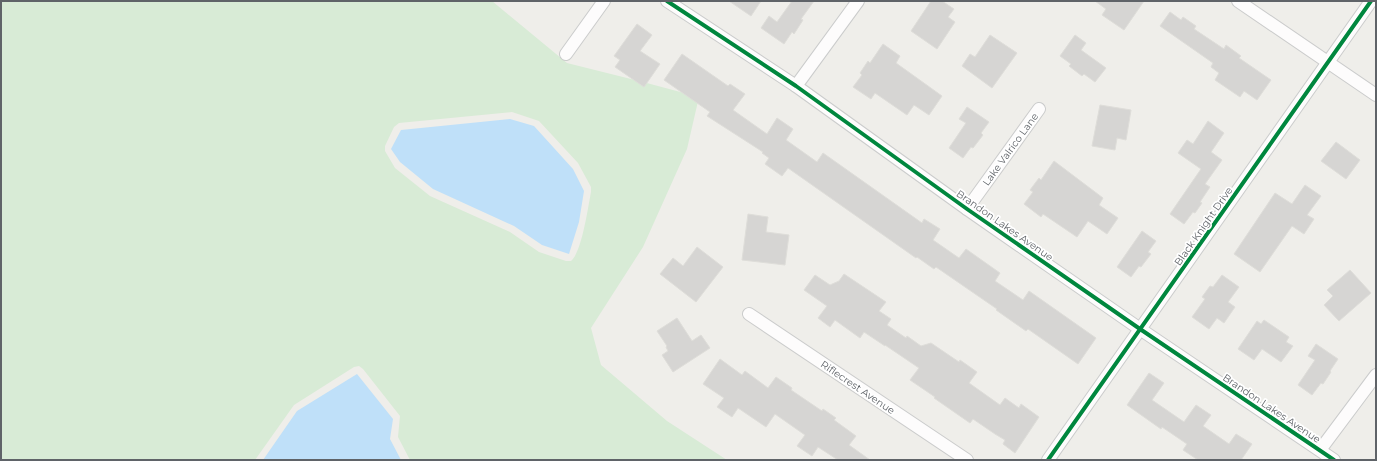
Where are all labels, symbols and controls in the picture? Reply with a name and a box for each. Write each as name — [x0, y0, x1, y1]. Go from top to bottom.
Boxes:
street label: Lake Valrico Lane — [980, 110, 1041, 188]
street label: Black Knight Drive — [1171, 184, 1235, 268]
street label: Brandon Lakes Avenue — [954, 187, 1056, 264]
street label: Riflecrest Avenue — [818, 358, 897, 417]
street label: Brandon Lakes Avenue — [1220, 371, 1323, 446]

